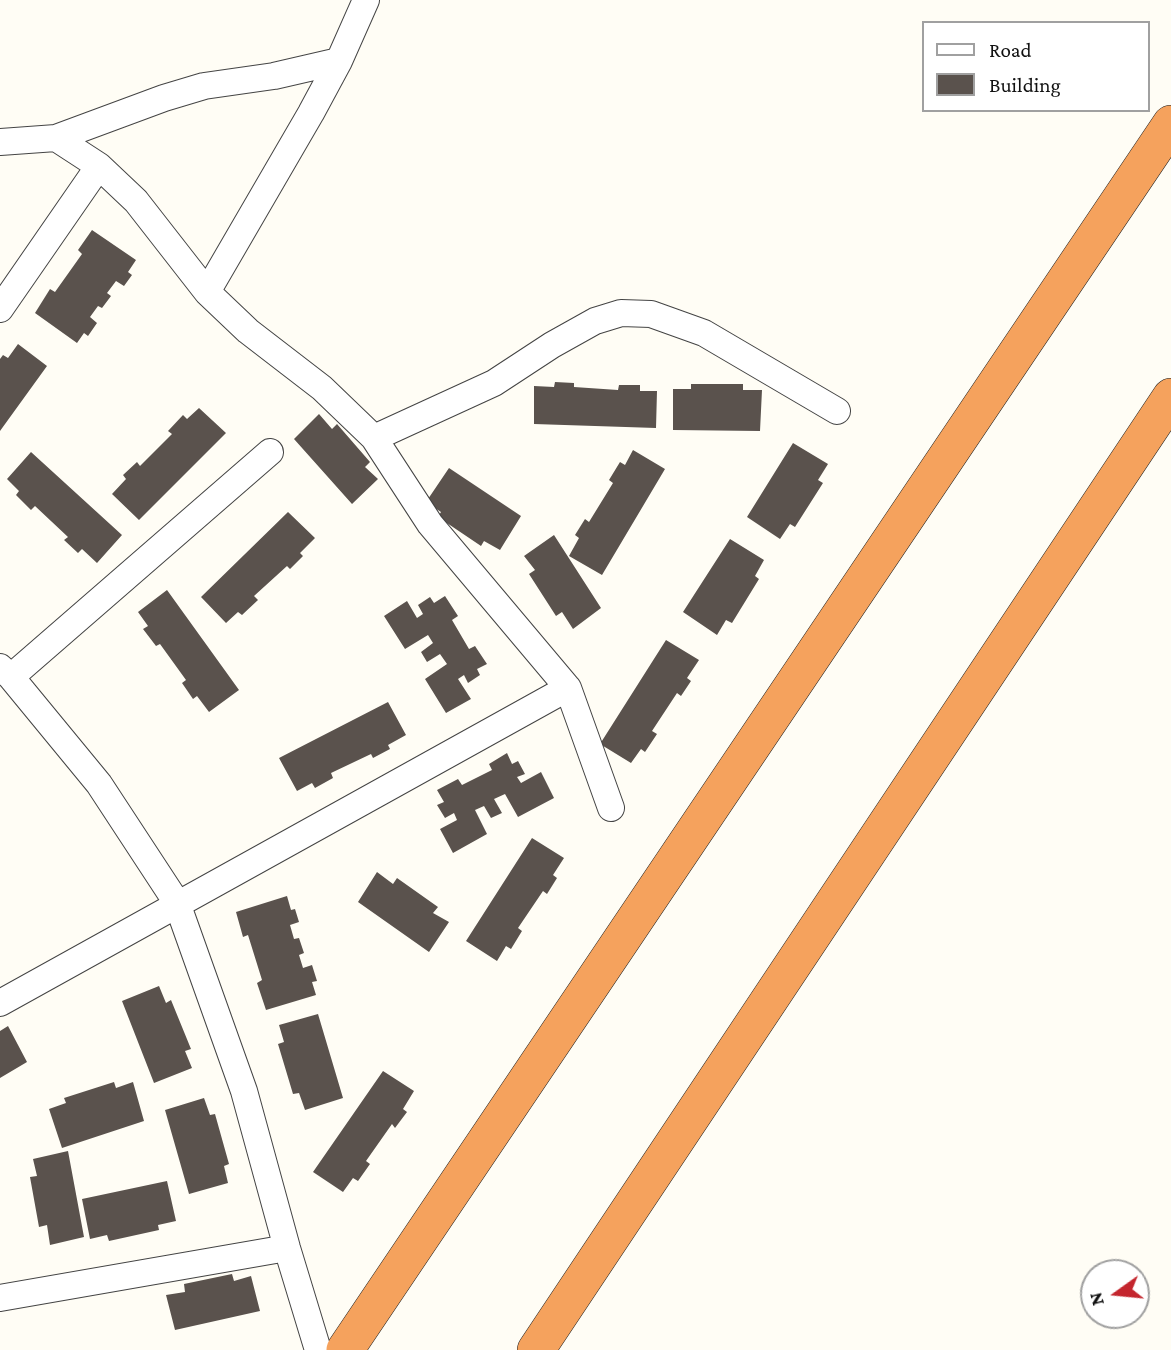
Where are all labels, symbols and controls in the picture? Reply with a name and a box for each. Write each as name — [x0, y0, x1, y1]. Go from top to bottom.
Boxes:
legend — [922, 21, 1150, 112]
text: Road — [989, 38, 1032, 62]
text: Building — [989, 73, 1061, 97]
north arrow — [1080, 1259, 1150, 1329]
text: N — [1084, 1290, 1108, 1308]

